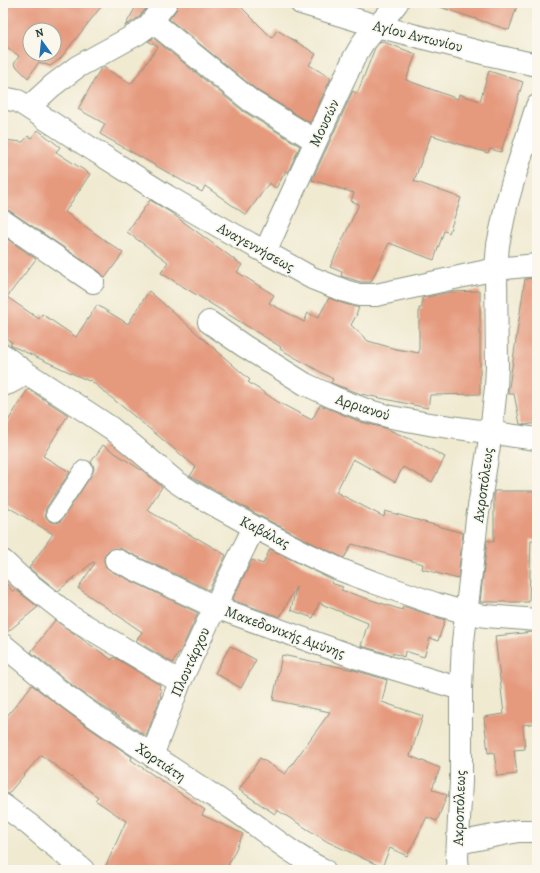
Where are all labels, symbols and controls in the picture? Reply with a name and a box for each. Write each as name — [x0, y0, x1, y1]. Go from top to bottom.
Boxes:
street label: Αγίου Αντωνίου — [370, 15, 465, 57]
north arrow — [22, 22, 62, 62]
text: N — [34, 25, 45, 41]
street label: Μουσών — [304, 96, 344, 150]
street label: Αναγεννήσεως — [213, 217, 298, 276]
street label: Αρριανού — [332, 389, 393, 425]
street label: Ακροπόλεως — [468, 446, 498, 525]
street label: Καβάλας — [237, 511, 293, 553]
street label: Μακεδονικής Αμύνης — [222, 601, 348, 663]
street label: Πλουτάρχου — [166, 624, 214, 700]
street label: Χορτιάτη — [132, 738, 190, 786]
street label: Ακροπόλεως — [448, 770, 470, 847]

